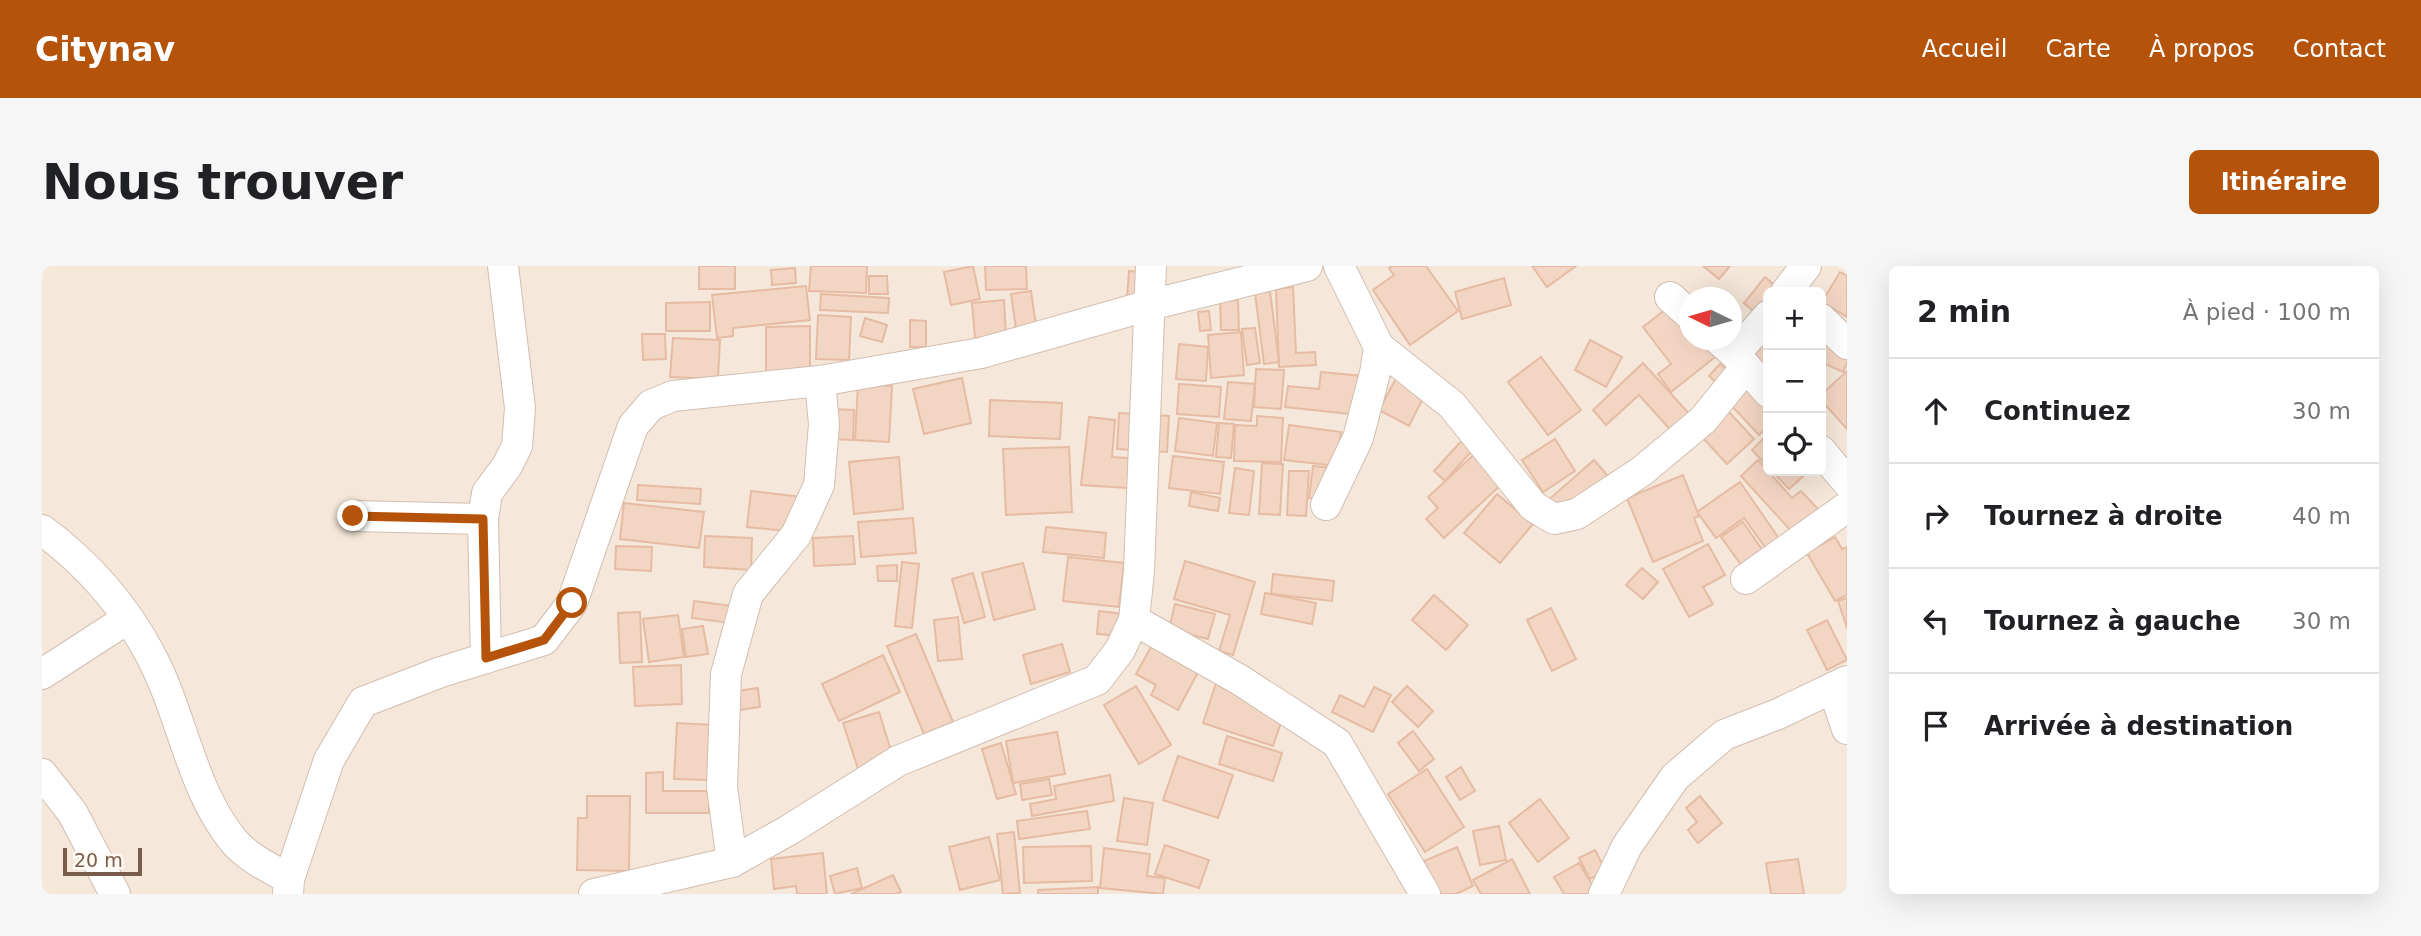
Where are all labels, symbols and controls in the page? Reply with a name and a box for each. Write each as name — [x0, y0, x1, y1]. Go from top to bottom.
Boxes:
text: Citynav — [35, 30, 175, 69]
text: Accueil — [1922, 35, 2007, 63]
text: Carte — [2045, 35, 2111, 63]
text: À propos — [2149, 35, 2255, 63]
text: Contact — [2293, 35, 2386, 63]
button: Itinéraire — [2189, 150, 2379, 214]
text: Nous trouver — [42, 154, 403, 211]
north arrow — [1679, 287, 1742, 350]
map controls — [1763, 287, 1826, 476]
button: + — [1763, 287, 1826, 350]
text: 2 min — [1917, 294, 2011, 329]
text: À pied · 100 m — [2183, 299, 2351, 325]
button: − — [1763, 350, 1826, 413]
icon: ahead — [1917, 392, 1955, 430]
text: Continuez — [1984, 396, 2131, 426]
text: 30 m — [2292, 398, 2351, 424]
button: locate — [1763, 413, 1826, 476]
icon: right — [1917, 497, 1955, 535]
route end — [337, 500, 368, 531]
text: Tournez à droite — [1984, 501, 2223, 531]
text: 40 m — [2292, 503, 2351, 529]
route start — [556, 587, 587, 618]
icon: left — [1917, 602, 1955, 640]
text: Tournez à gauche — [1984, 606, 2241, 636]
text: 30 m — [2292, 608, 2351, 634]
icon: arrive — [1917, 707, 1955, 745]
text: Arrivée à destination — [1984, 711, 2293, 741]
scale bar — [63, 845, 142, 877]
text: 20 m — [74, 849, 123, 871]

